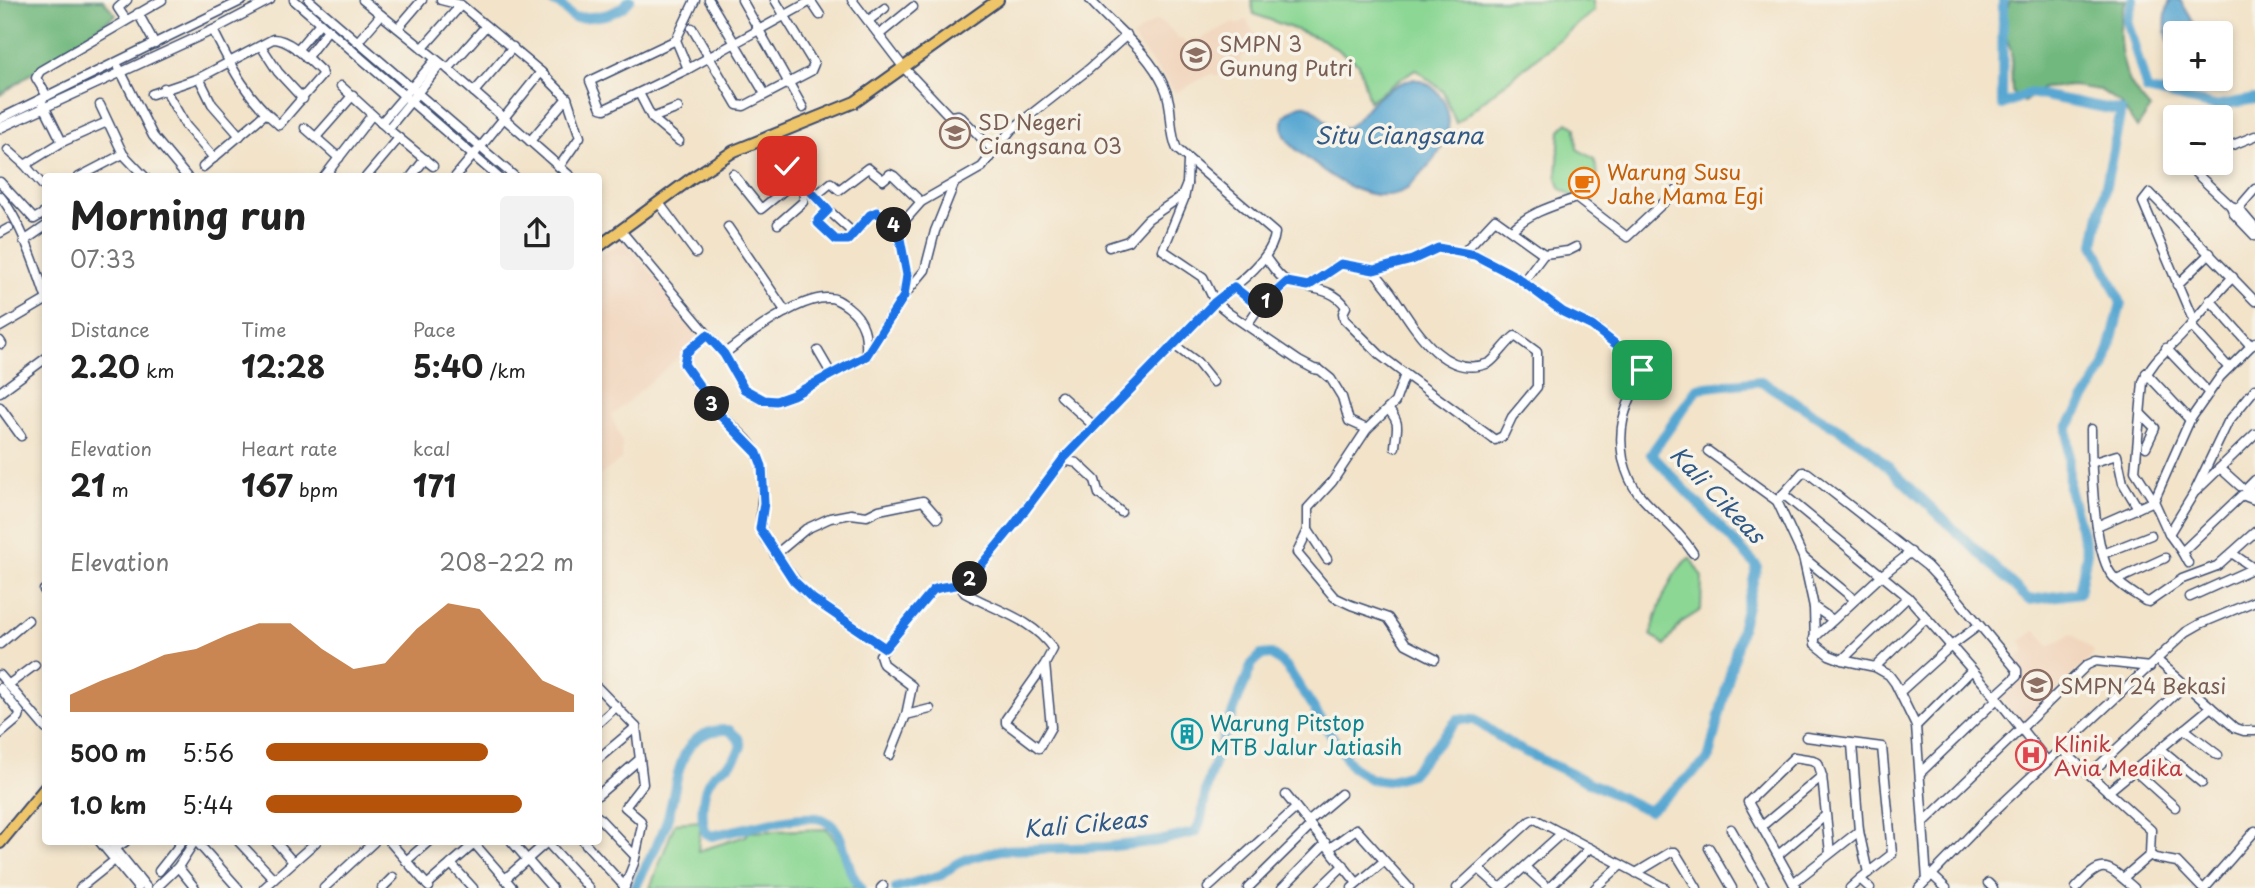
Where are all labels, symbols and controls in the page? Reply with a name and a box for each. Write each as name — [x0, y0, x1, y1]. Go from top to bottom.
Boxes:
map controls — [2163, 21, 2233, 175]
button: + — [2163, 21, 2233, 91]
place label: SMPN 3 Gunung Putri — [1219, 27, 1353, 83]
school or university icon: SMPN 3 Gunung Putri — [1179, 38, 1213, 72]
place label: SD Negeri Ciangsana 03 — [978, 105, 1122, 161]
button: − — [2163, 105, 2233, 175]
school or university icon: SD Negeri Ciangsana 03 — [938, 116, 972, 150]
water label: Situ Ciangsana — [1315, 117, 1484, 152]
pin — [757, 136, 817, 196]
icon: check — [768, 147, 806, 185]
place label: Warung Susu Jahe Mama Egi — [1607, 155, 1764, 211]
cafe icon: Warung Susu Jahe Mama Egi — [1567, 166, 1601, 200]
text: Morning run — [70, 186, 306, 243]
button: share — [500, 196, 574, 270]
pin: 4 — [876, 208, 912, 243]
text: 4 — [887, 210, 900, 238]
text: 07:33 — [70, 241, 136, 276]
pin: 1 — [1248, 284, 1284, 318]
text: 1 — [1261, 286, 1270, 314]
text: Distance — [70, 315, 150, 343]
text: Time — [241, 315, 286, 343]
text: Pace — [413, 315, 456, 343]
pin — [1612, 340, 1672, 400]
text: 2.20 — [70, 343, 140, 388]
text: 12:28 — [241, 343, 325, 388]
text: 5:40 — [413, 343, 483, 388]
icon: arrive — [1623, 351, 1661, 389]
text: km — [140, 356, 175, 384]
text: /km — [483, 356, 526, 384]
pin: 3 — [694, 386, 730, 422]
text: 3 — [705, 389, 718, 417]
text: Elevation — [70, 434, 152, 462]
text: Heart rate — [241, 434, 337, 462]
text: kcal — [413, 434, 451, 462]
water label: Kali Cikeas — [1662, 437, 1775, 553]
text: 21 — [70, 462, 105, 507]
text: 167 — [241, 462, 293, 507]
text: 171 — [413, 462, 456, 507]
text: m — [105, 475, 129, 503]
text: bpm — [293, 475, 338, 503]
text: Elevation — [70, 544, 169, 579]
text: 208–222 m — [439, 544, 574, 579]
pin: 2 — [953, 562, 988, 596]
text: 2 — [963, 564, 976, 592]
school or university icon: SMPN 24 Bekasi — [2020, 668, 2054, 702]
place label: SMPN 24 Bekasi — [2060, 669, 2226, 701]
place label: Warung Pitstop MTB Jalur Jatiasih — [1210, 706, 1402, 762]
building icon: Warung Pitstop MTB Jalur Jatiasih — [1170, 717, 1204, 751]
place label: Klinik Avia Medika — [2054, 727, 2183, 783]
text: 500 m — [70, 735, 147, 770]
text: 5:56 — [182, 735, 234, 770]
hospital icon: Klinik Avia Medika — [2014, 738, 2048, 772]
text: 1.0 km — [70, 787, 147, 822]
text: 5:44 — [182, 787, 234, 822]
water label: Kali Cikeas — [1022, 800, 1151, 846]

